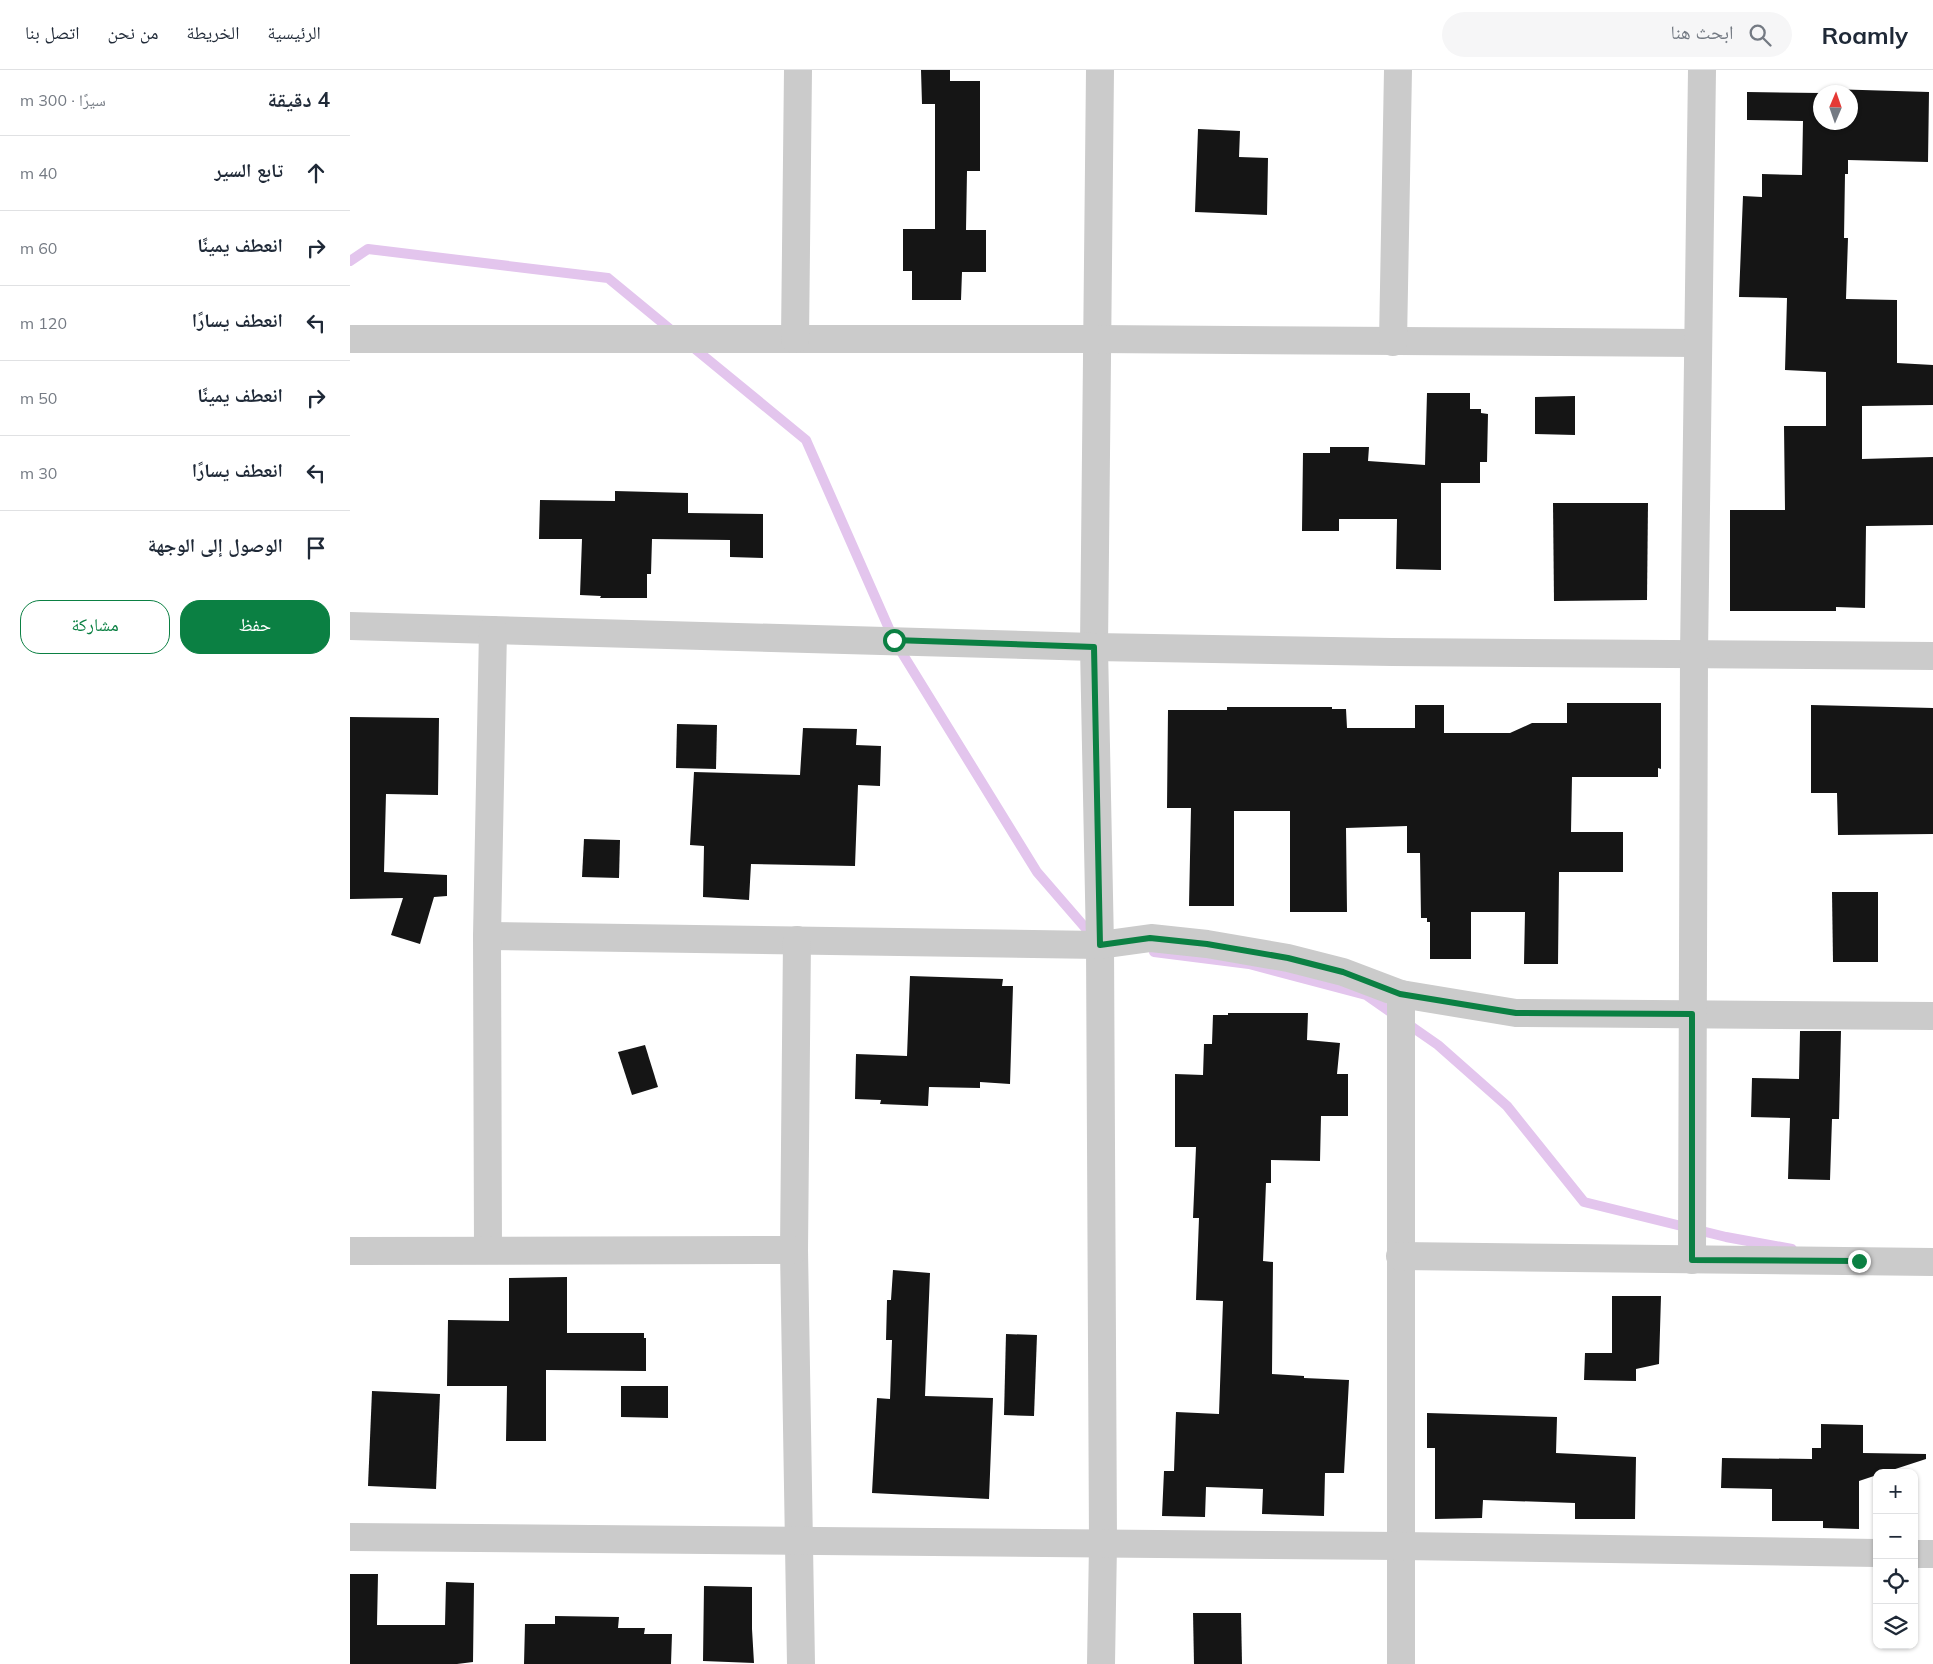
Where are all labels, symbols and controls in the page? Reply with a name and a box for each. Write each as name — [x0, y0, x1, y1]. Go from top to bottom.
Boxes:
search box — [1442, 12, 1792, 57]
text: ابحث هنا — [1671, 20, 1734, 44]
text: Roamly — [1822, 20, 1908, 50]
text: اتصل بنا — [25, 21, 80, 44]
text: من نحن — [108, 21, 158, 44]
text: الخريطة — [186, 21, 239, 44]
text: الرئيسية — [267, 21, 321, 44]
icon: search — [1746, 21, 1774, 49]
north arrow — [1813, 85, 1858, 130]
text: 4 دقيقة — [268, 86, 330, 112]
text: سيرًا · 300 m — [20, 90, 106, 110]
text: تابع السير — [214, 158, 283, 182]
icon: ahead — [302, 159, 330, 187]
text: 40 m — [20, 163, 57, 183]
text: انعطف يمينًا — [197, 233, 283, 257]
icon: right — [302, 234, 330, 262]
text: 60 m — [20, 238, 57, 258]
text: انعطف يسارًا — [192, 308, 283, 332]
icon: left — [302, 309, 330, 337]
text: 120 m — [20, 313, 67, 333]
text: انعطف يمينًا — [197, 383, 283, 407]
icon: right — [302, 384, 330, 412]
text: 50 m — [20, 388, 57, 408]
text: انعطف يسارًا — [192, 458, 283, 482]
icon: left — [302, 459, 330, 487]
text: 30 m — [20, 463, 57, 483]
text: الوصول إلى الوجهة — [148, 533, 283, 557]
icon: arrive — [302, 534, 330, 562]
button: مشاركة — [20, 600, 170, 654]
button: حفظ — [180, 600, 330, 654]
route start — [883, 629, 906, 652]
route end — [1848, 1250, 1871, 1273]
map controls — [1873, 1469, 1918, 1649]
button: + — [1873, 1469, 1918, 1514]
button: − — [1873, 1514, 1918, 1559]
button: locate — [1873, 1559, 1918, 1604]
button: layers — [1873, 1604, 1918, 1649]

